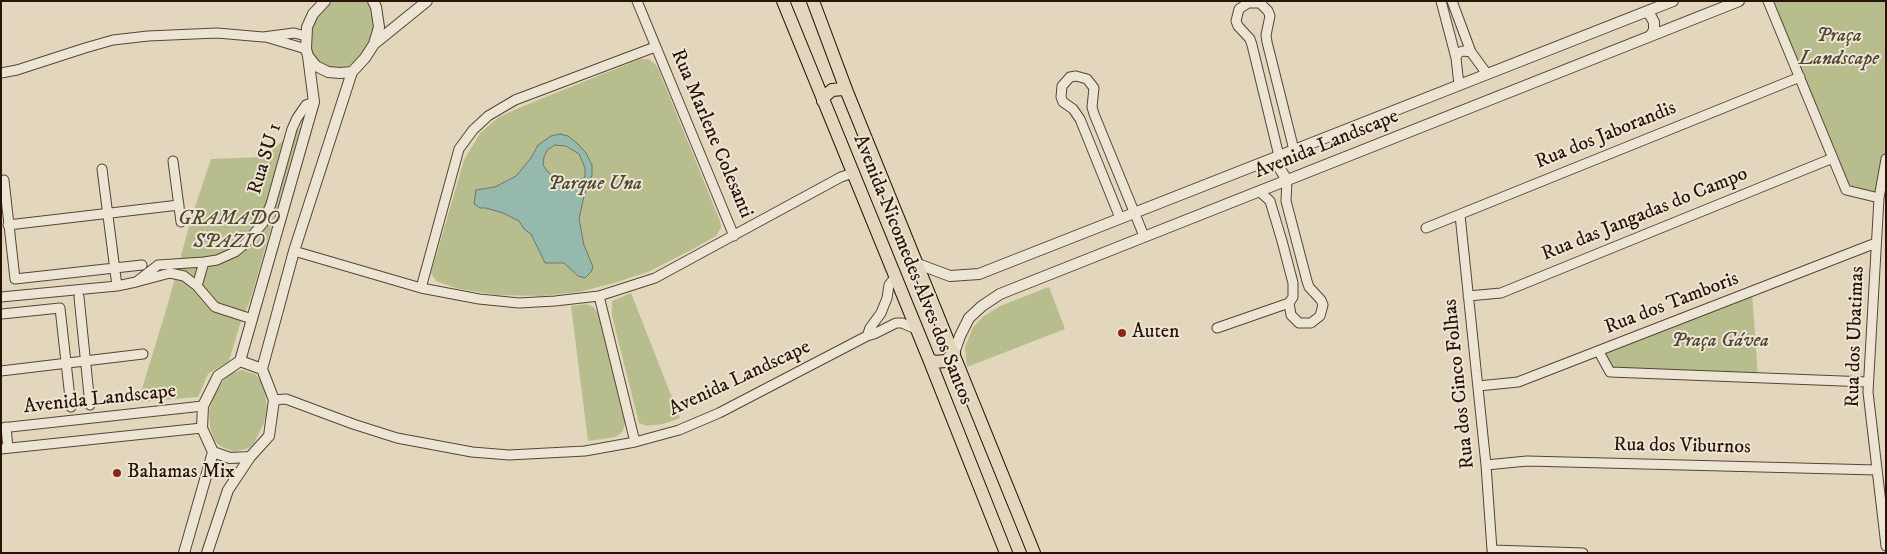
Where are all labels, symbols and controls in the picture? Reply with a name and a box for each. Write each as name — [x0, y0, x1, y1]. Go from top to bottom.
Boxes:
park label: Praça Landscape — [1799, 25, 1879, 72]
street label: Rua Marlene Colesanti — [665, 46, 757, 222]
street label: Rua dos Jaborandis — [1532, 97, 1680, 175]
street label: Avenida Landscape — [1252, 105, 1402, 185]
street label: Rua SU 1 — [244, 120, 288, 198]
street label: Avenida Nicomedes Alves dos Santos — [847, 132, 977, 408]
street label: Rua das Jangadas do Campo — [1539, 163, 1751, 267]
park label: Parque Una — [548, 173, 642, 197]
park label: GRAMADO SPAZIO — [178, 208, 280, 255]
street label: Rua dos Ubatimas — [1842, 266, 1870, 408]
street label: Rua dos Tamboris — [1602, 267, 1742, 341]
street label: Rua dos Cinco Folhas — [1439, 298, 1481, 470]
place label: Auten — [1132, 321, 1180, 345]
marker: Auten — [1116, 327, 1128, 339]
park label: Praça Gávea — [1671, 330, 1769, 354]
street label: Avenida Landscape — [666, 336, 814, 422]
street label: Avenida Landscape — [23, 380, 177, 420]
street label: Rua dos Viburnos — [1613, 434, 1751, 460]
place label: Bahamas Mix — [127, 461, 235, 485]
marker: Bahamas Mix — [111, 467, 123, 479]

